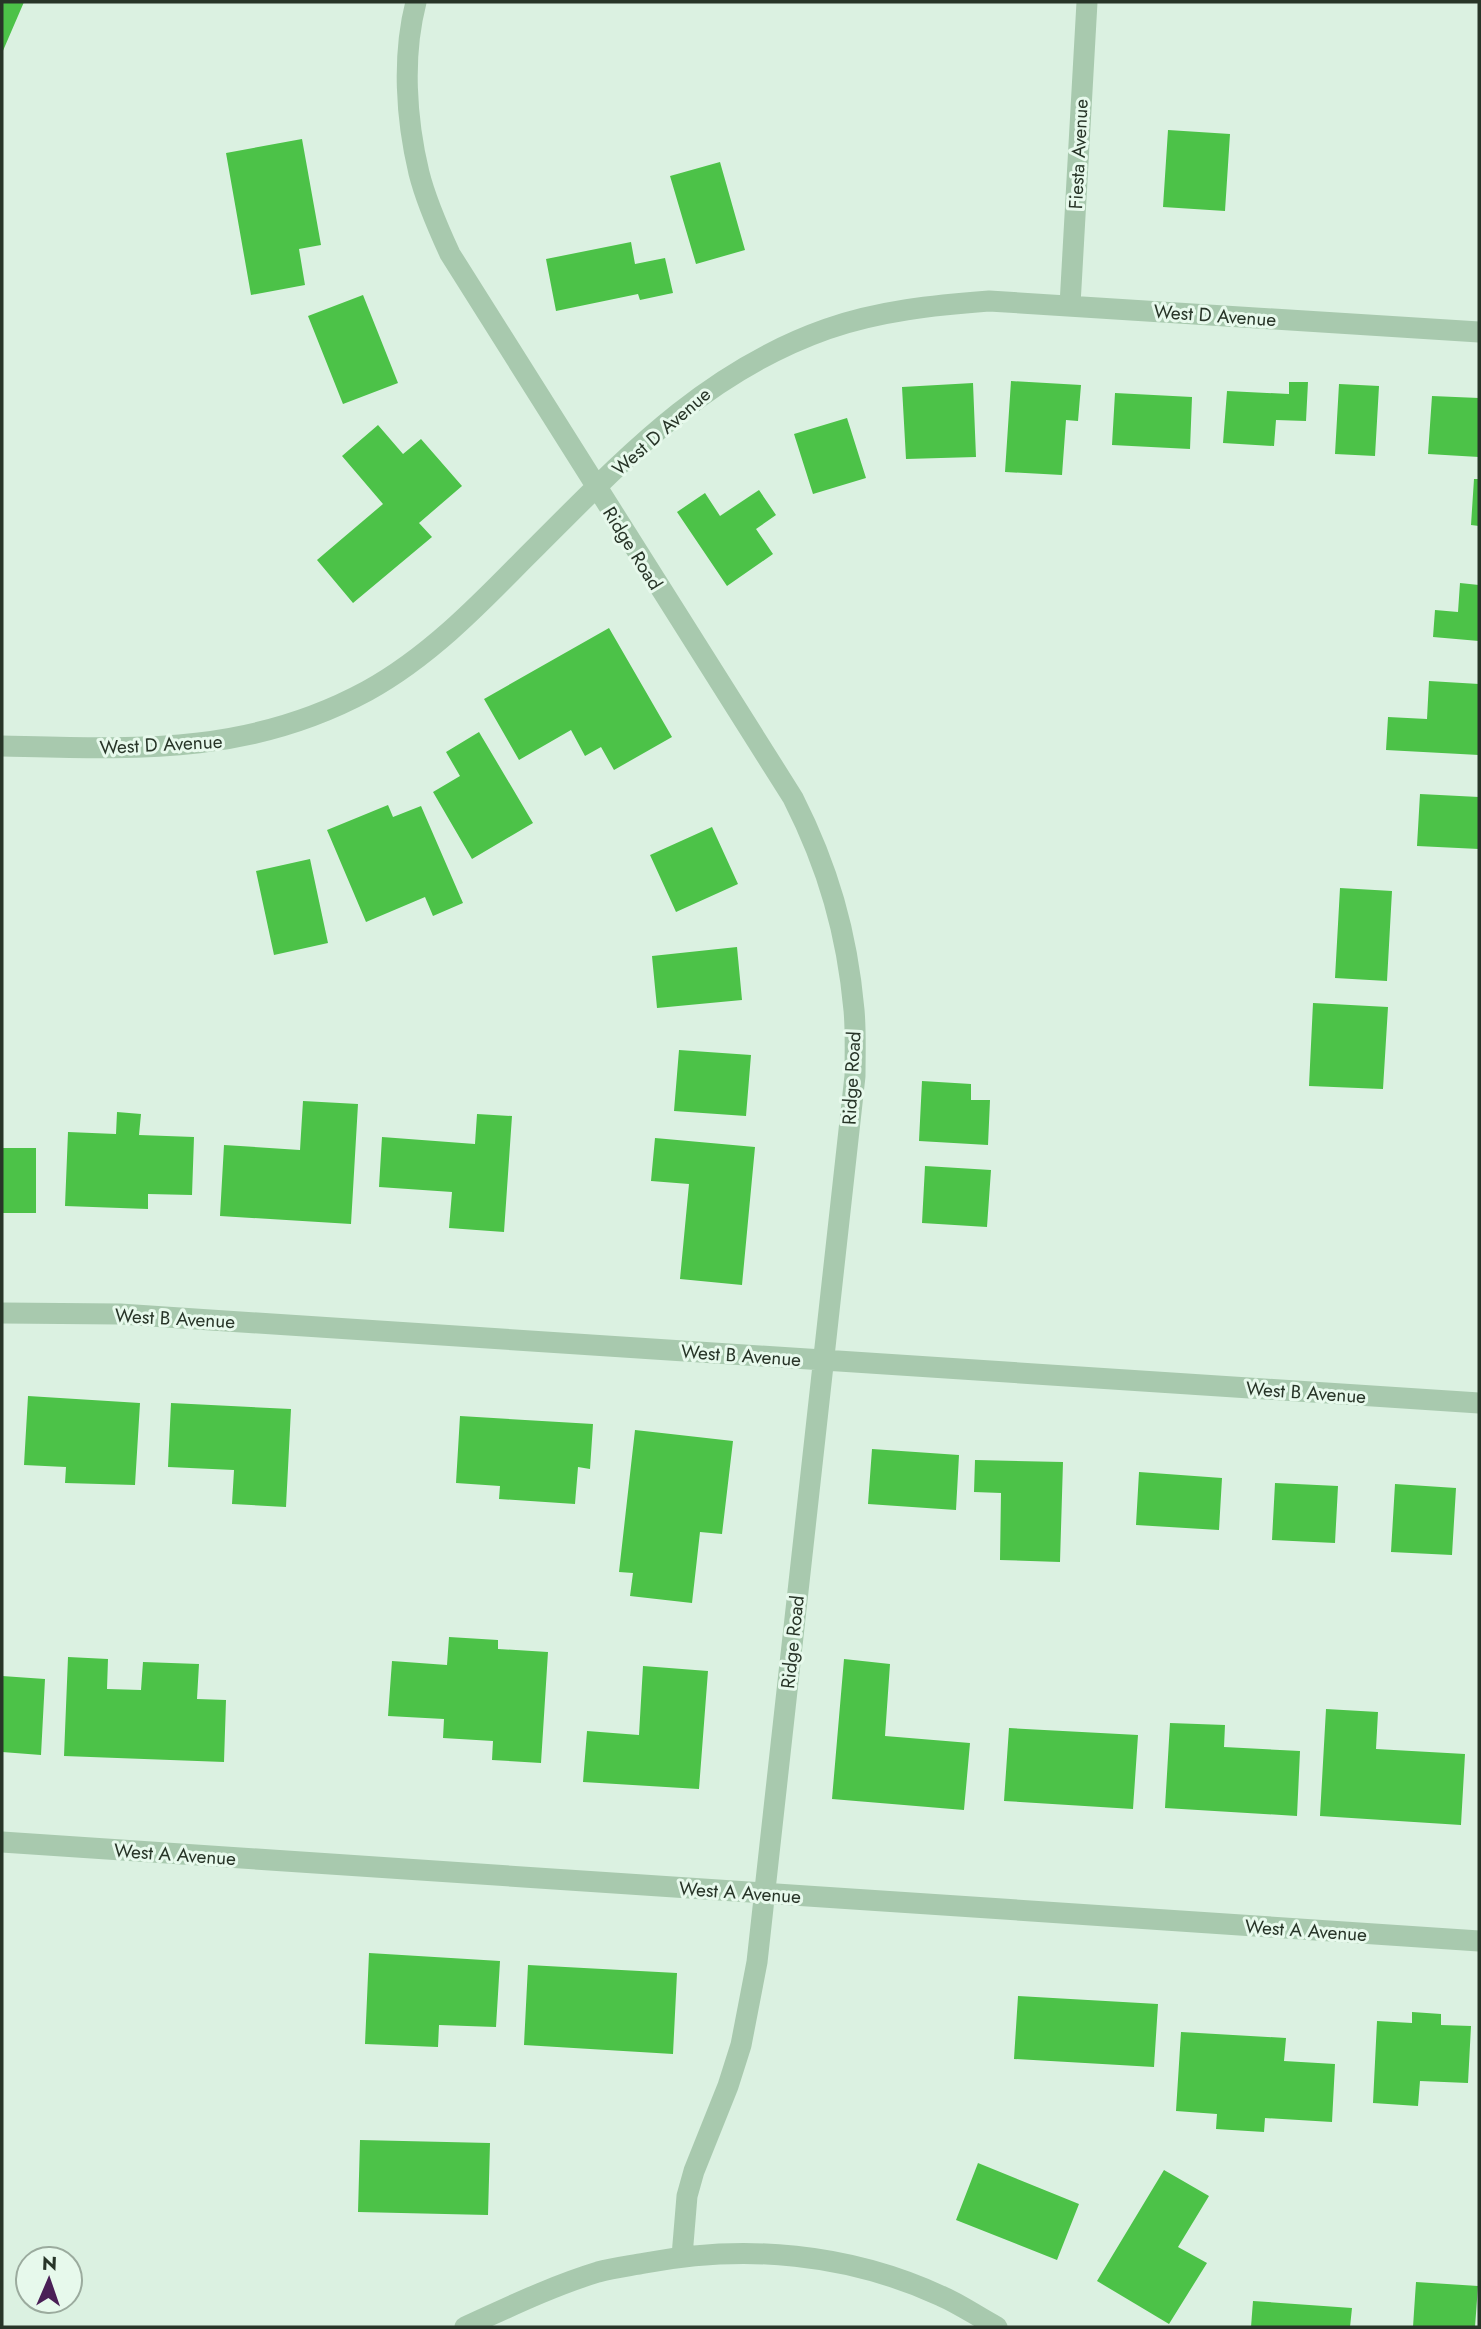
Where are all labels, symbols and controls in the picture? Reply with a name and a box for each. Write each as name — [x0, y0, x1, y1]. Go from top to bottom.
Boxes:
street label: Fiesta Avenue — [1062, 98, 1095, 210]
street label: West D Avenue — [1153, 298, 1277, 333]
street label: West D Avenue — [606, 381, 717, 482]
street label: Ridge Road — [596, 501, 669, 595]
street label: West D Avenue — [99, 728, 223, 761]
street label: Ridge Road — [836, 1031, 867, 1126]
street label: West B Avenue — [114, 1302, 236, 1335]
street label: West B Avenue — [680, 1338, 802, 1373]
street label: West B Avenue — [1245, 1375, 1367, 1410]
street label: Ridge Road — [774, 1594, 811, 1690]
street label: West A Avenue — [113, 1837, 237, 1872]
street label: West A Avenue — [678, 1875, 802, 1910]
street label: West A Avenue — [1244, 1913, 1368, 1948]
north arrow — [14, 2245, 84, 2315]
text: N — [42, 2250, 58, 2277]

